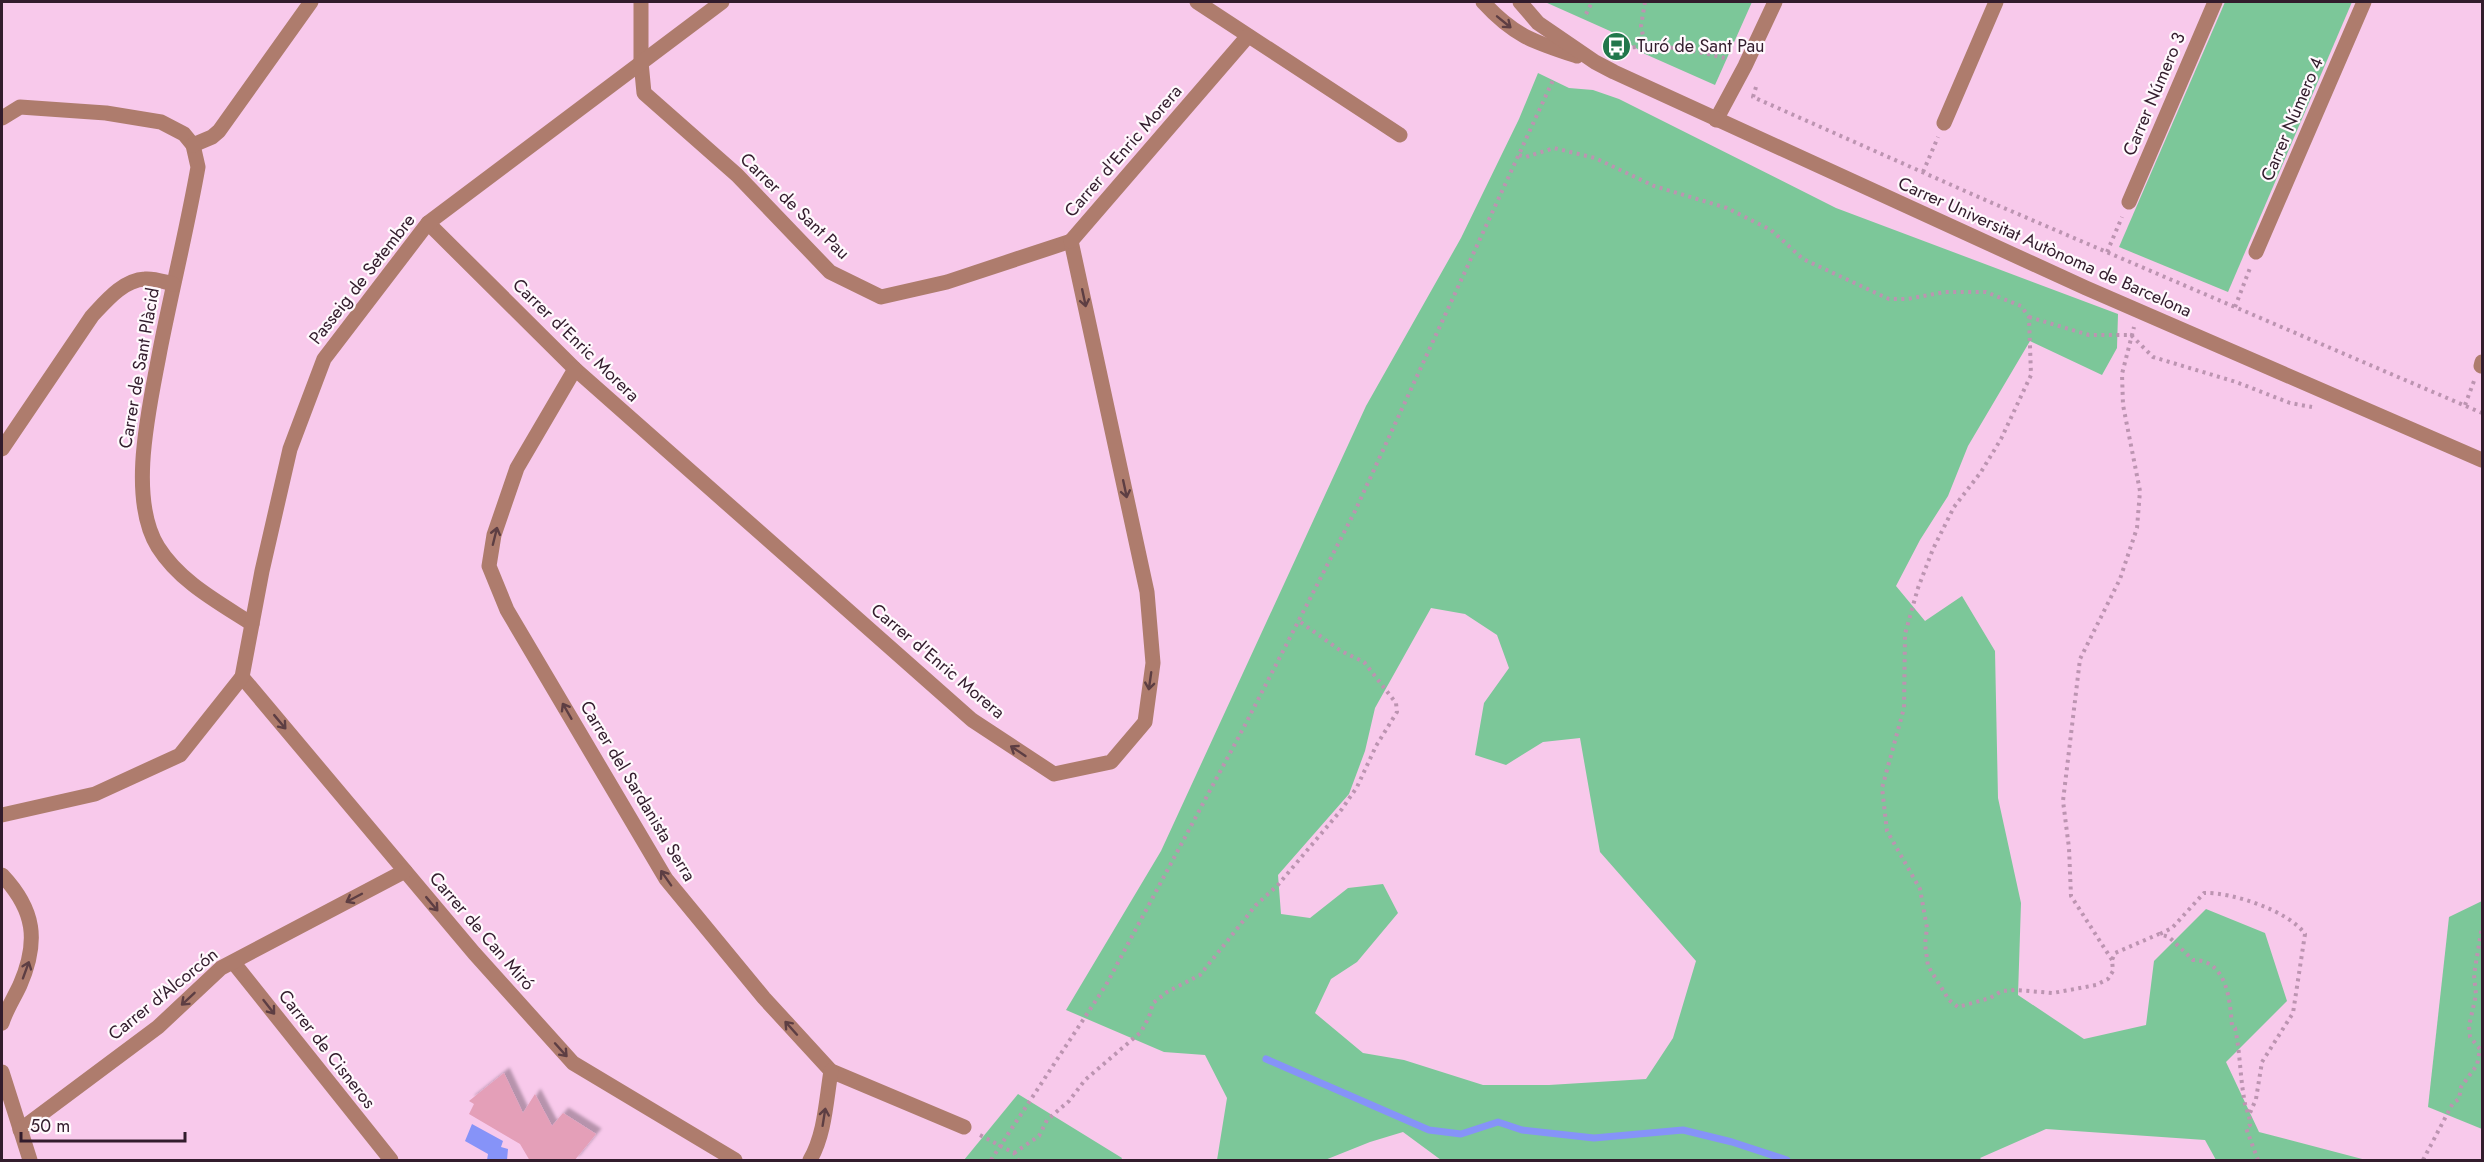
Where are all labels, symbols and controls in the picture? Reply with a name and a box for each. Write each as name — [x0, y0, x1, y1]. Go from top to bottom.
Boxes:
one-way arrow — [1496, 16, 1512, 29]
street label: Carrer Número 3 — [2116, 28, 2192, 160]
bus stop icon: Turó de Sant Pau — [1600, 30, 1632, 62]
place label: Turó de Sant Pau — [1637, 33, 1765, 59]
street label: Carrer Número 4 — [2254, 53, 2330, 185]
street label: Carrer d'Enric Morera — [1058, 79, 1188, 223]
street label: Carrer de Sant Pau — [734, 147, 856, 265]
street label: Carrer Universitat Autònoma de Barcelona — [1894, 170, 2196, 324]
street label: Passeig de Setembre — [303, 208, 421, 350]
street label: Carrer d'Enric Morera — [507, 272, 645, 408]
street label: Carrer de Sant Plàcid — [112, 286, 166, 450]
one-way arrow — [1078, 288, 1090, 307]
one-way arrow — [1119, 479, 1131, 498]
one-way arrow — [489, 527, 501, 546]
street label: Carrer d'Enric Morera — [865, 597, 1011, 725]
one-way arrow — [1145, 671, 1156, 690]
street label: Carrer del Sardanista Serra — [574, 696, 702, 886]
one-way arrow — [560, 703, 572, 720]
one-way arrow — [273, 714, 287, 729]
one-way arrow — [1010, 744, 1027, 756]
street label: Carrer de Can Miró — [423, 866, 541, 996]
one-way arrow — [660, 871, 672, 887]
one-way arrow — [345, 893, 363, 905]
one-way arrow — [426, 895, 439, 911]
street label: Carrer d'Alcorcón — [102, 941, 224, 1047]
one-way arrow — [21, 961, 32, 979]
street label: Carrer de Cisneros — [272, 984, 382, 1114]
one-way arrow — [180, 992, 195, 1006]
one-way arrow — [263, 999, 276, 1015]
one-way arrow — [784, 1020, 798, 1035]
one-way arrow — [554, 1042, 568, 1057]
scale bar — [21, 1105, 184, 1143]
one-way arrow — [818, 1107, 829, 1127]
text: 50 m — [30, 1113, 70, 1139]

